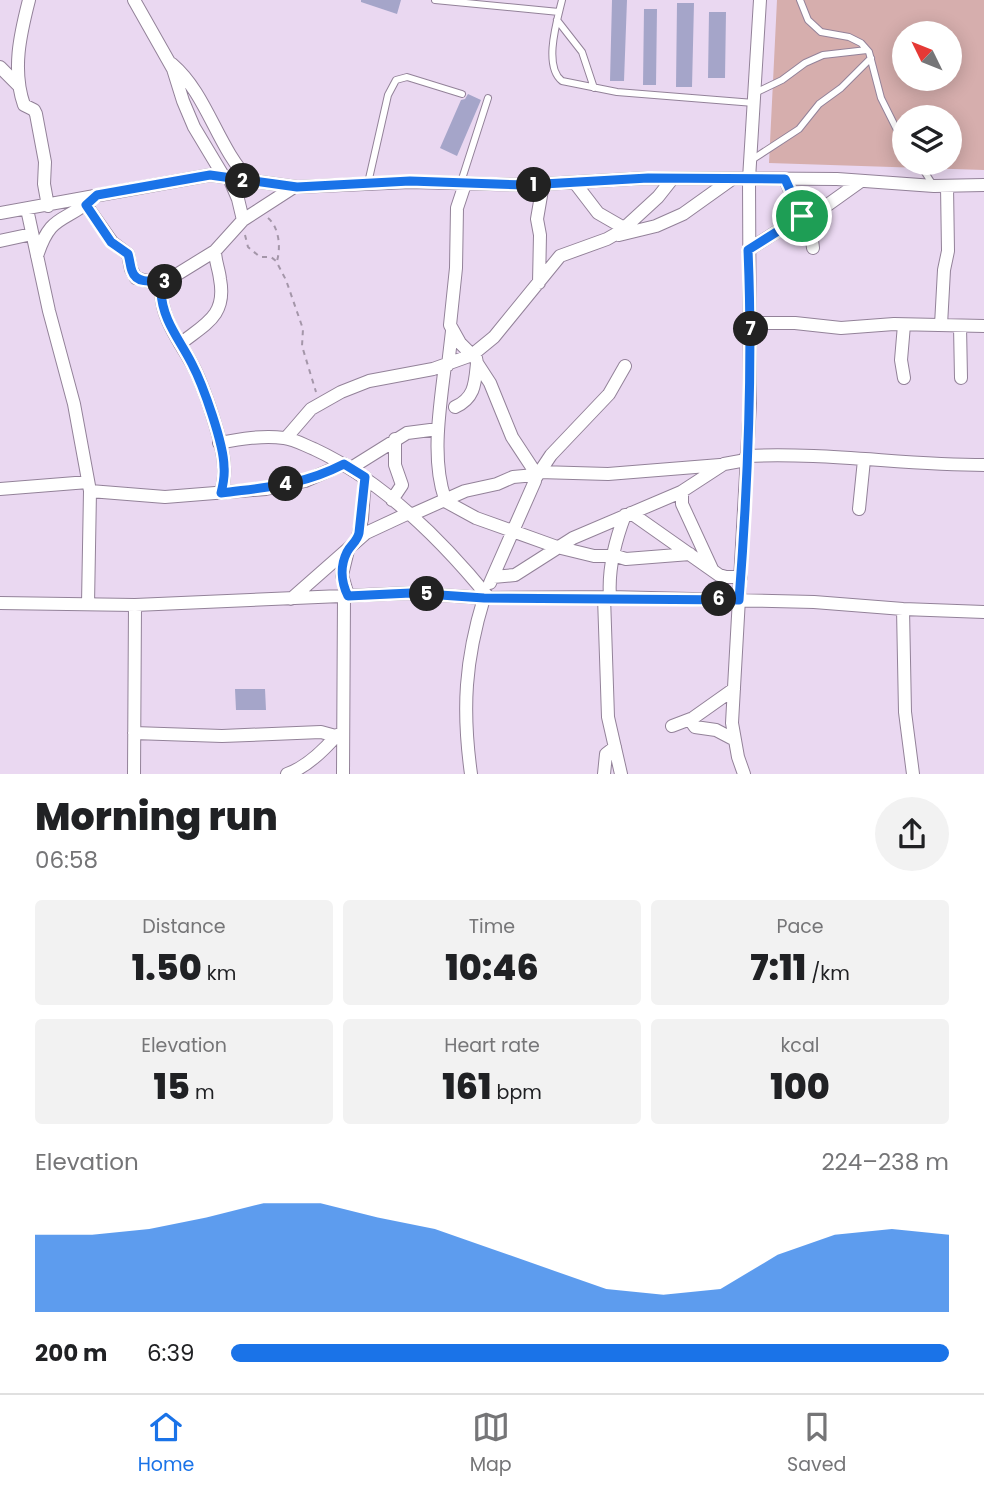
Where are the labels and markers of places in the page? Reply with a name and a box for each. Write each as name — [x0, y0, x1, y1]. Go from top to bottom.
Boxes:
pin: 2 — [226, 164, 260, 198]
pin: 1 — [516, 168, 552, 202]
pin — [772, 186, 832, 246]
pin: 3 — [148, 264, 182, 300]
pin: 7 — [734, 312, 768, 346]
pin: 4 — [268, 466, 304, 502]
pin: 5 — [410, 576, 444, 612]
pin: 6 — [702, 582, 736, 616]

